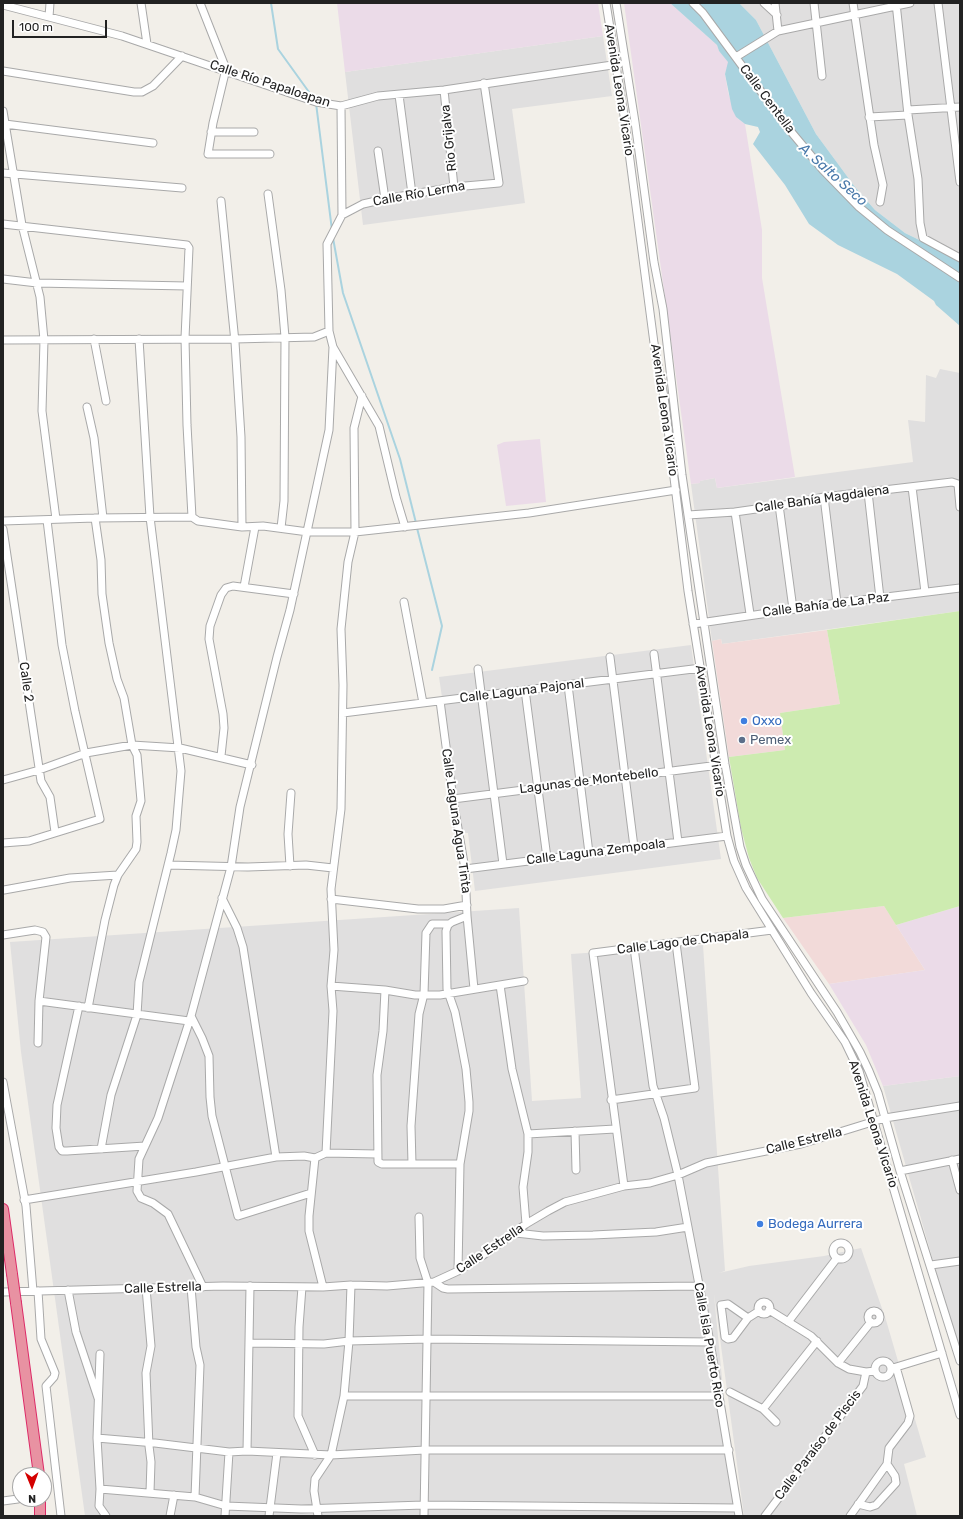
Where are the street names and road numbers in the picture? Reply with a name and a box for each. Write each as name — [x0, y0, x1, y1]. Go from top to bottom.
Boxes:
street label: Avenida Leona Vicario — [601, 23, 637, 157]
street label: Calle Río Papaloapan — [208, 57, 332, 111]
street label: Calle Centella — [736, 61, 798, 137]
street label: Rio Grijalva — [438, 104, 460, 172]
street label: Calle Río Lerma — [372, 178, 466, 210]
street label: Avenida Leona Vicario — [647, 343, 681, 477]
street label: Calle Bahía Magdalena — [754, 482, 890, 516]
street label: Calle Bahía de La Paz — [762, 589, 890, 621]
street label: Calle 2 — [15, 661, 37, 703]
street label: Avenida Leona Vicario — [692, 664, 728, 798]
street label: Calle Laguna Pajonal — [459, 676, 585, 706]
street label: Calle Laguna Agua Tinta — [438, 748, 474, 894]
street label: Lagunas de Montebello — [519, 765, 659, 797]
street label: Calle Laguna Zempoala — [526, 836, 666, 868]
street label: Calle Lago de Chapala — [616, 926, 750, 958]
street label: Avenida Leona Vicario — [845, 1058, 901, 1190]
street label: Calle Estrella — [764, 1124, 844, 1158]
street label: Calle Estrella — [453, 1221, 527, 1277]
street label: Calle Estrella — [124, 1279, 202, 1297]
street label: Calle Isla Puerto Rico — [690, 1281, 728, 1409]
street label: Calle Paraíso de Piscis — [772, 1387, 864, 1503]

